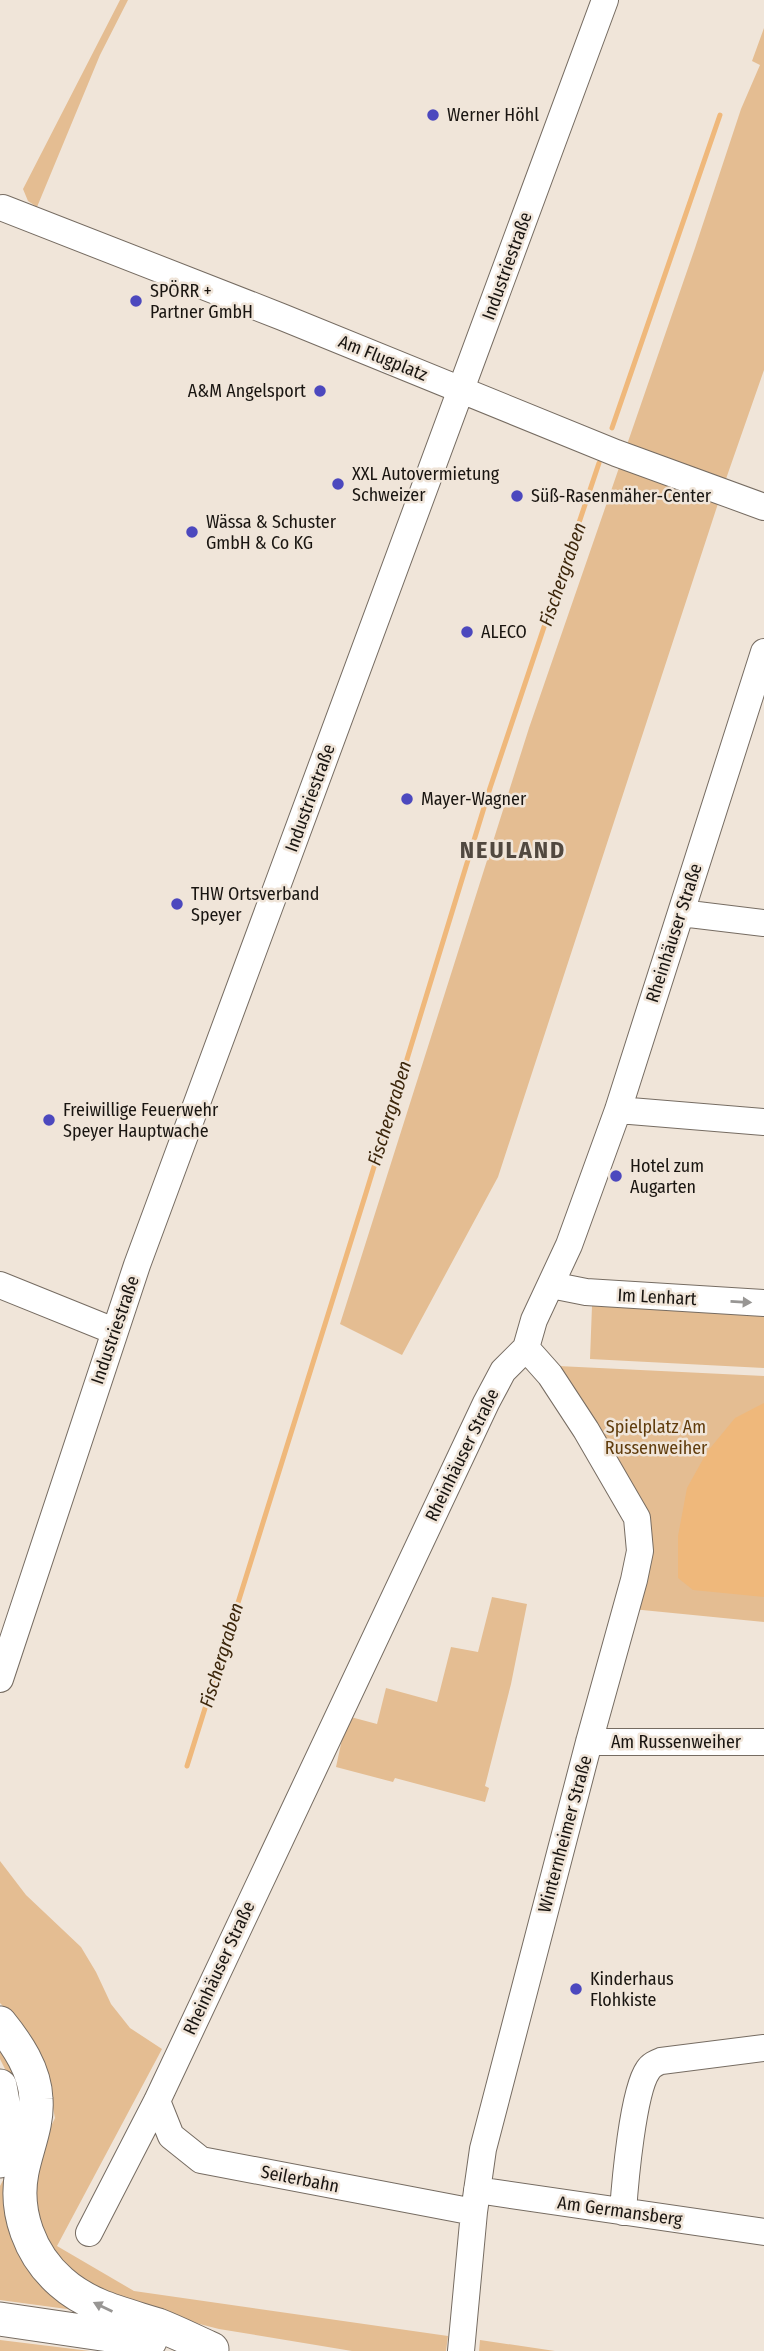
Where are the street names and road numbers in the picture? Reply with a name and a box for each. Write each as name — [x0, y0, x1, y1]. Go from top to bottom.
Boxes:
street label: Industriestraße — [477, 209, 537, 323]
street label: Am Flugplatz — [335, 330, 431, 386]
street label: Industriestraße — [280, 741, 340, 855]
street label: Rheinhäuser Straße — [641, 861, 707, 1005]
street label: Industriestraße — [86, 1273, 144, 1387]
street label: Im Lenhart — [617, 1284, 697, 1310]
street label: Rheinhäuser Straße — [420, 1385, 504, 1525]
street label: Am Russenweiher — [611, 1731, 742, 1753]
street label: Winternheimer Straße — [533, 1753, 597, 1915]
street label: Rheinhäuser Straße — [178, 1898, 260, 2038]
street label: Seilerbahn — [259, 2161, 341, 2197]
street label: Am Germansberg — [556, 2191, 684, 2231]

